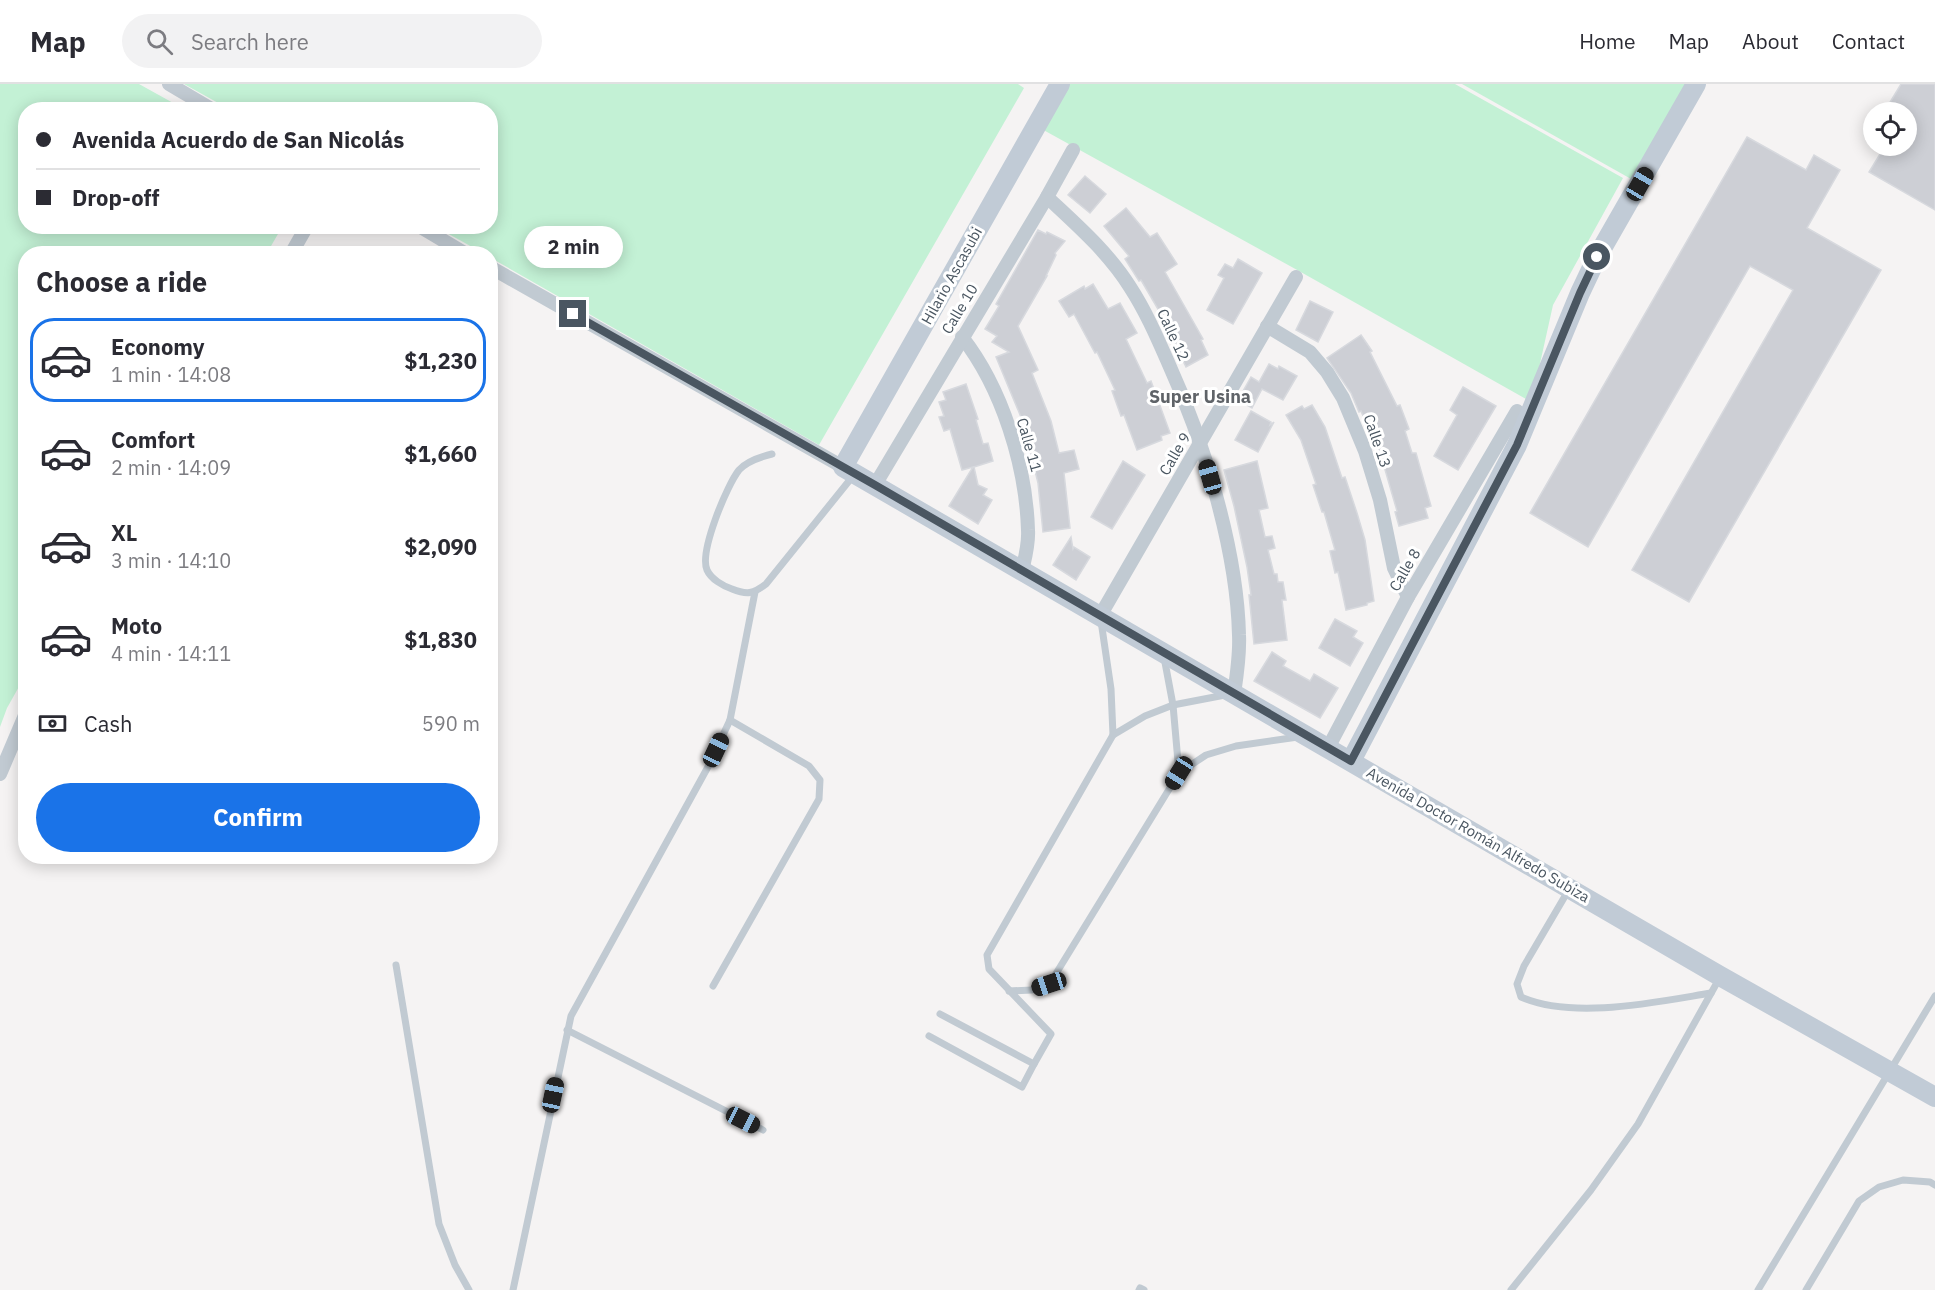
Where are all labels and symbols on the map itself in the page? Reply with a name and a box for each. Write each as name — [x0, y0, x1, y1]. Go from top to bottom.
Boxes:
car — [1623, 164, 1657, 204]
street label: Hilario Ascasubi — [917, 224, 986, 328]
callout: 2 min — [524, 227, 622, 269]
route start — [1583, 243, 1610, 270]
street label: Calle 10 — [937, 280, 982, 337]
route end — [559, 300, 586, 327]
street label: Calle 12 — [1153, 306, 1194, 364]
district label: Super Usina — [1149, 385, 1251, 408]
street label: Calle 13 — [1360, 412, 1395, 470]
street label: Calle 11 — [1013, 416, 1046, 474]
street label: Calle 9 — [1155, 429, 1194, 478]
car — [1196, 457, 1224, 497]
street label: Calle 8 — [1385, 545, 1424, 594]
car — [700, 730, 732, 770]
car — [1162, 753, 1196, 793]
street label: Avenida Doctor Román Alfredo Subiza — [1363, 763, 1593, 906]
car — [1029, 970, 1069, 998]
car — [540, 1076, 566, 1114]
car — [723, 1104, 763, 1136]

